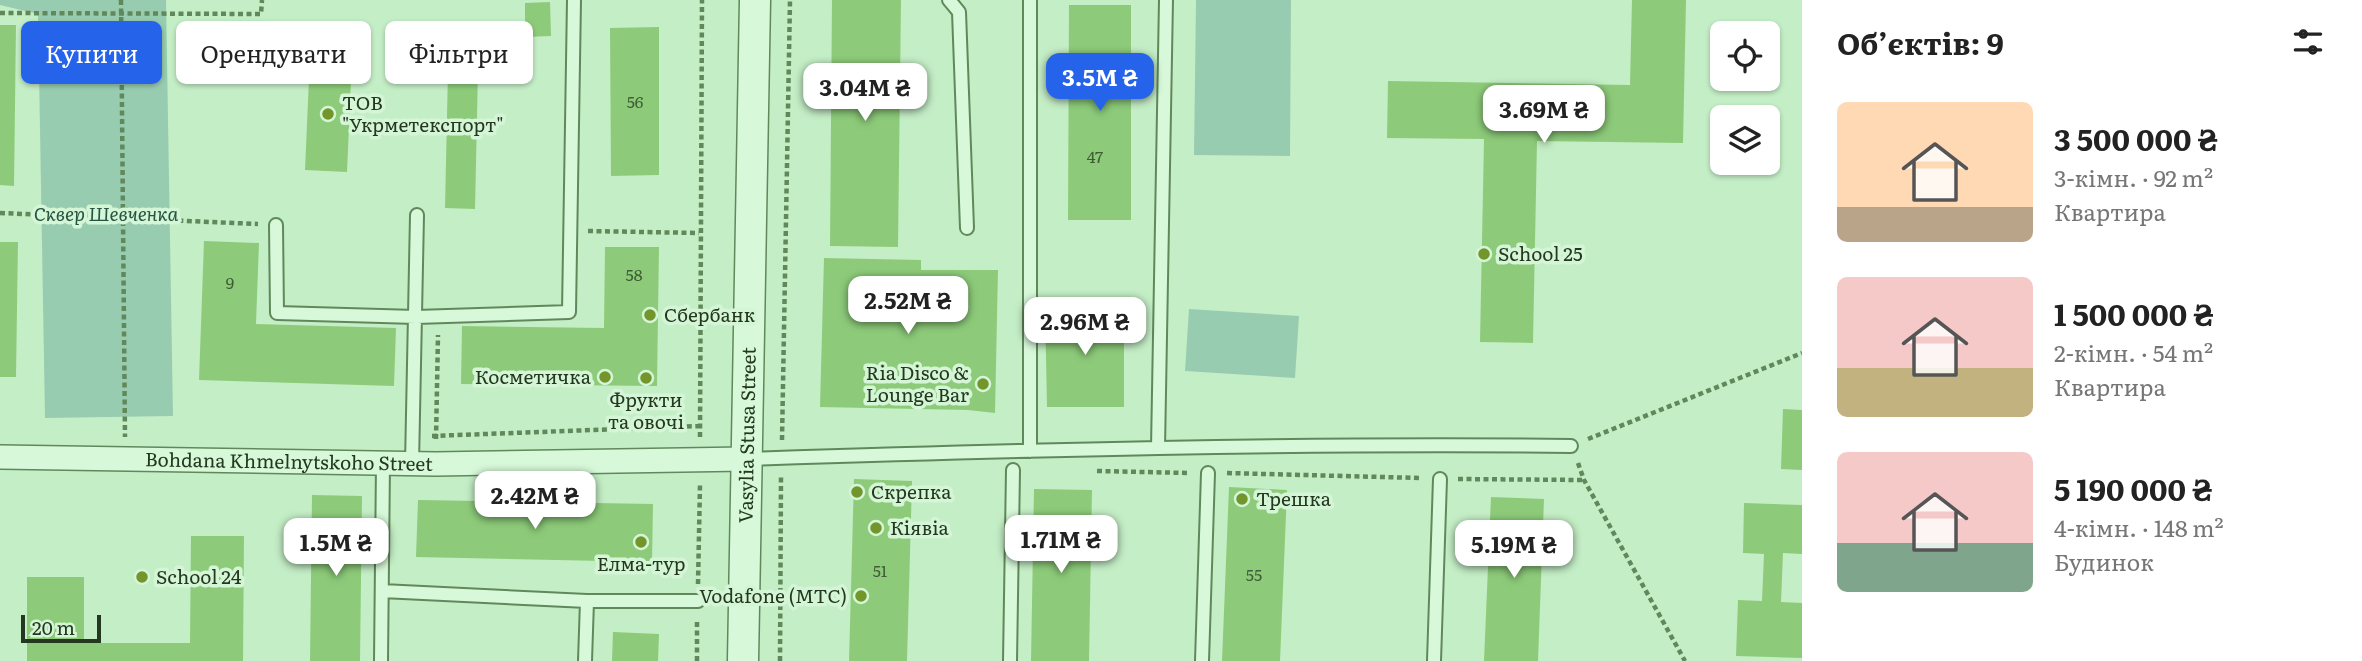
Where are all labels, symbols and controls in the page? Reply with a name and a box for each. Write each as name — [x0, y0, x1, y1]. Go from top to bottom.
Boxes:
text: Об’єктів: 9 — [1837, 20, 2004, 64]
chip: Купити — [21, 21, 162, 84]
chip: Орендувати — [176, 21, 371, 84]
chip: Фільтри — [385, 21, 533, 84]
map controls — [1710, 21, 1780, 175]
button: locate — [1710, 21, 1780, 91]
icon: filters — [2289, 23, 2327, 61]
pin: 3.5M ₴ — [1043, 54, 1157, 113]
text: 3.5M ₴ — [1062, 59, 1138, 93]
pin: 3.04M ₴ — [800, 64, 930, 123]
text: 3.04M ₴ — [819, 69, 911, 103]
pin: 3.69M ₴ — [1479, 86, 1609, 145]
place label: ТОВ "Укрметекспорт" — [342, 88, 504, 138]
house number: 56 — [627, 89, 644, 113]
text: 3.69M ₴ — [1499, 91, 1589, 125]
button: layers — [1710, 105, 1780, 175]
marker: ТОВ "Укрметекспорт" — [320, 106, 336, 122]
text: 3 500 000 ₴ — [2054, 116, 2218, 160]
icon: home — [1893, 130, 1977, 214]
house number: 47 — [1087, 144, 1103, 168]
text: 3-кімн. · 92 m² — [2054, 160, 2213, 194]
text: Квартира — [2054, 194, 2166, 228]
park label: Сквер Шевченка — [34, 199, 178, 227]
place label: School 25 — [1498, 239, 1583, 267]
marker: School 25 — [1476, 246, 1492, 262]
house number: 58 — [626, 262, 643, 286]
house number: 9 — [226, 270, 234, 294]
pin: 2.52M ₴ — [843, 276, 973, 336]
text: 2.52M ₴ — [864, 282, 952, 316]
text: 1 500 000 ₴ — [2054, 291, 2214, 335]
pin: 2.96M ₴ — [1020, 298, 1150, 357]
place label: Сбербанк — [664, 300, 756, 328]
text: 2.96M ₴ — [1040, 303, 1130, 337]
icon: home — [1893, 305, 1977, 389]
marker: Сбербанк — [642, 307, 658, 323]
text: 2-кімн. · 54 m² — [2054, 335, 2213, 369]
street label: Vasylia Stusa Street — [731, 346, 762, 523]
place label: Ria Disco & Lounge Bar — [866, 358, 969, 408]
place label: Косметичка — [475, 362, 592, 390]
marker: Косметичка — [597, 369, 613, 385]
text: Квартира — [2054, 369, 2166, 403]
marker: Фрукти та овочі — [638, 370, 654, 386]
marker: Ria Disco & Lounge Bar — [975, 376, 991, 392]
place label: Фрукти та овочі — [608, 385, 684, 435]
street label: Bohdana Khmelnytskoho Street — [145, 444, 433, 477]
text: 5 190 000 ₴ — [2054, 466, 2213, 510]
pin: 2.42M ₴ — [470, 472, 600, 531]
text: 2.42M ₴ — [491, 477, 579, 511]
place label: Скрепка — [871, 477, 952, 505]
icon: home — [1893, 480, 1977, 564]
marker: Скрепка — [849, 484, 865, 500]
place label: Трешка — [1256, 484, 1332, 512]
marker: Трешка — [1234, 491, 1250, 507]
text: 4-кімн. · 148 m² — [2054, 510, 2224, 544]
place label: Кіявіа — [890, 513, 950, 541]
pin: 1.71M ₴ — [996, 516, 1126, 575]
pin: 1.5M ₴ — [279, 518, 393, 578]
marker: Кіявіа — [868, 520, 884, 536]
pin: 5.19M ₴ — [1449, 520, 1579, 580]
text: 1.71M ₴ — [1021, 521, 1101, 555]
text: 1.5M ₴ — [300, 524, 372, 558]
text: 5.19M ₴ — [1471, 526, 1557, 560]
marker: Елма-тур — [633, 534, 649, 550]
text: Будинок — [2054, 544, 2154, 578]
place label: Елма-тур — [597, 549, 685, 577]
house number: 51 — [873, 558, 888, 582]
place label: School 24 — [156, 562, 242, 590]
house number: 55 — [1246, 562, 1262, 586]
marker: School 24 — [134, 569, 150, 585]
place label: Vodafone (МТС) — [699, 581, 847, 609]
marker: Vodafone (МТС) — [853, 588, 869, 604]
scale bar — [21, 612, 102, 644]
text: 20 m — [32, 613, 75, 641]

